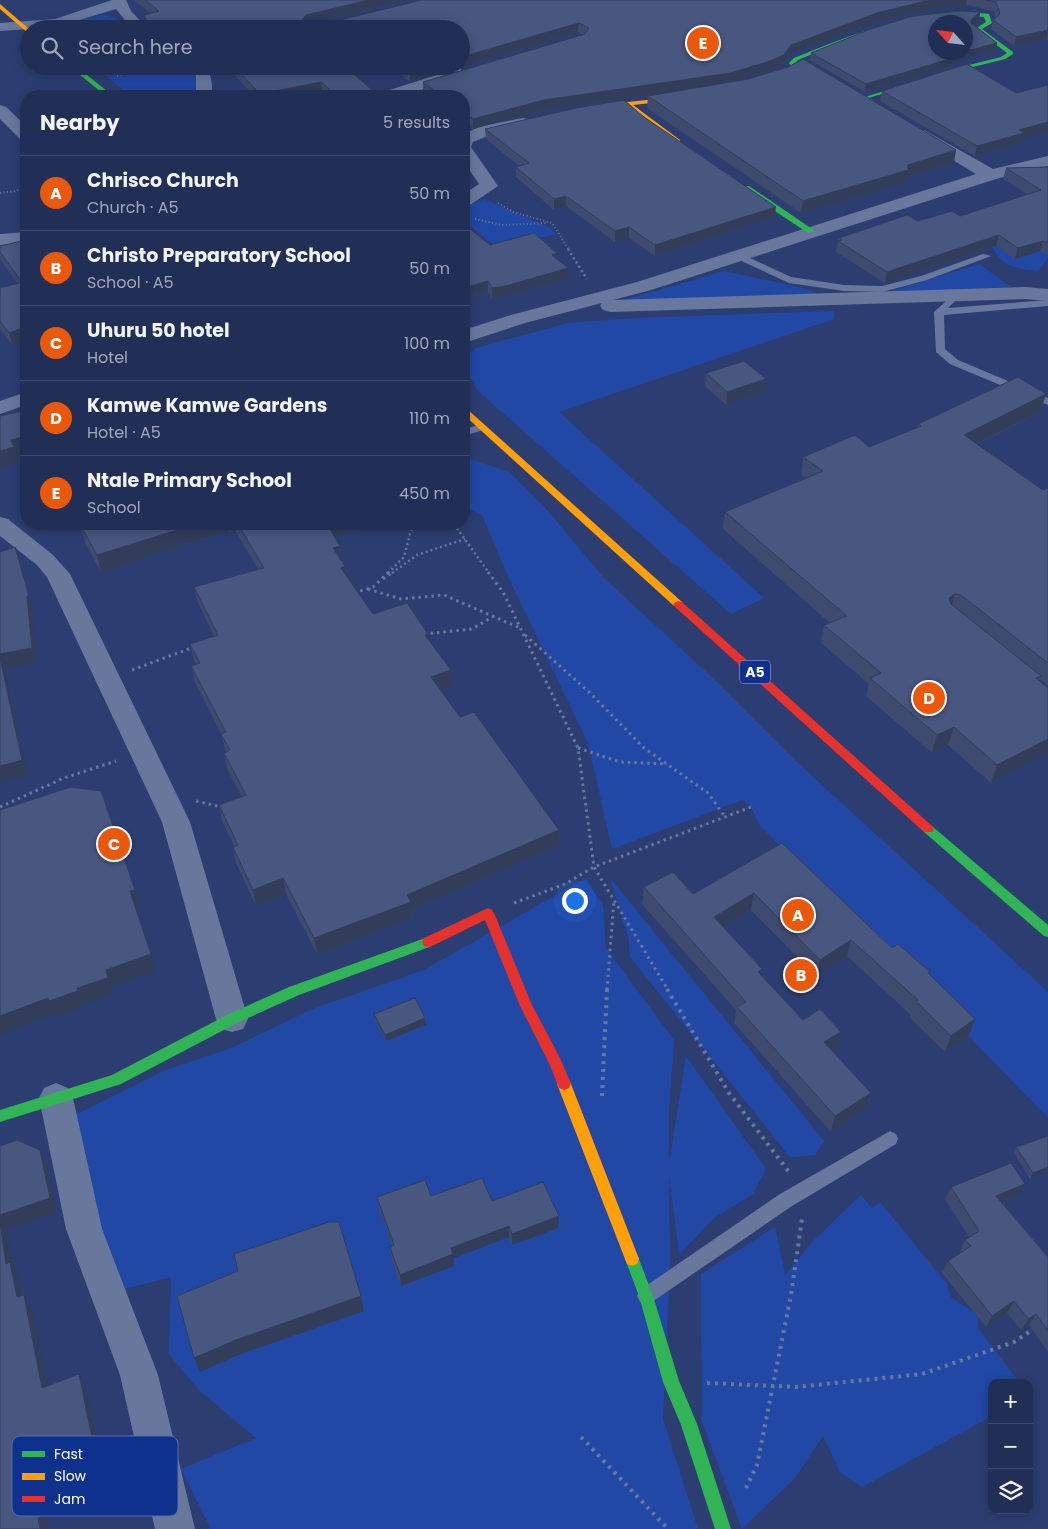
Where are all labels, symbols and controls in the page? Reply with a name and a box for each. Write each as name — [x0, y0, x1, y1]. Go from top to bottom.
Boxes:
north arrow — [928, 15, 973, 60]
search box — [20, 20, 470, 75]
pin: E — [687, 24, 719, 62]
icon: search — [38, 34, 66, 62]
text: Search here — [78, 34, 192, 61]
text: Nearby — [40, 108, 120, 137]
text: 5 results — [383, 111, 450, 134]
text: Chrisco Church — [87, 167, 239, 194]
text: A — [50, 182, 62, 205]
text: 50 m — [409, 182, 450, 205]
text: Church · A5 — [87, 196, 179, 219]
text: Christo Preparatory School — [87, 242, 351, 269]
text: B — [51, 257, 61, 280]
text: 50 m — [409, 257, 450, 280]
text: School · A5 — [87, 271, 174, 294]
text: Uhuru 50 hotel — [87, 317, 230, 344]
text: C — [50, 332, 62, 355]
text: 100 m — [404, 332, 450, 355]
text: Hotel — [87, 346, 128, 369]
text: Kamwe Kamwe Gardens — [87, 392, 327, 419]
text: D — [50, 407, 62, 430]
text: 110 m — [409, 407, 450, 430]
text: Hotel · A5 — [87, 421, 161, 444]
text: Ntale Primary School — [87, 467, 292, 494]
text: E — [52, 482, 60, 505]
text: 450 m — [399, 482, 450, 505]
text: School — [87, 496, 141, 519]
road number: A5 — [740, 660, 770, 684]
pin: D — [913, 679, 945, 717]
pin: C — [98, 825, 130, 863]
your location — [562, 888, 588, 914]
pin: A — [782, 896, 814, 934]
pin: B — [785, 956, 817, 994]
map controls — [988, 1379, 1033, 1514]
button: + — [988, 1379, 1033, 1424]
button: − — [988, 1424, 1033, 1469]
legend — [12, 1436, 178, 1516]
text: Fast — [54, 1444, 83, 1464]
text: Slow — [54, 1466, 87, 1486]
button: layers — [988, 1469, 1033, 1514]
text: Jam — [54, 1489, 85, 1509]

